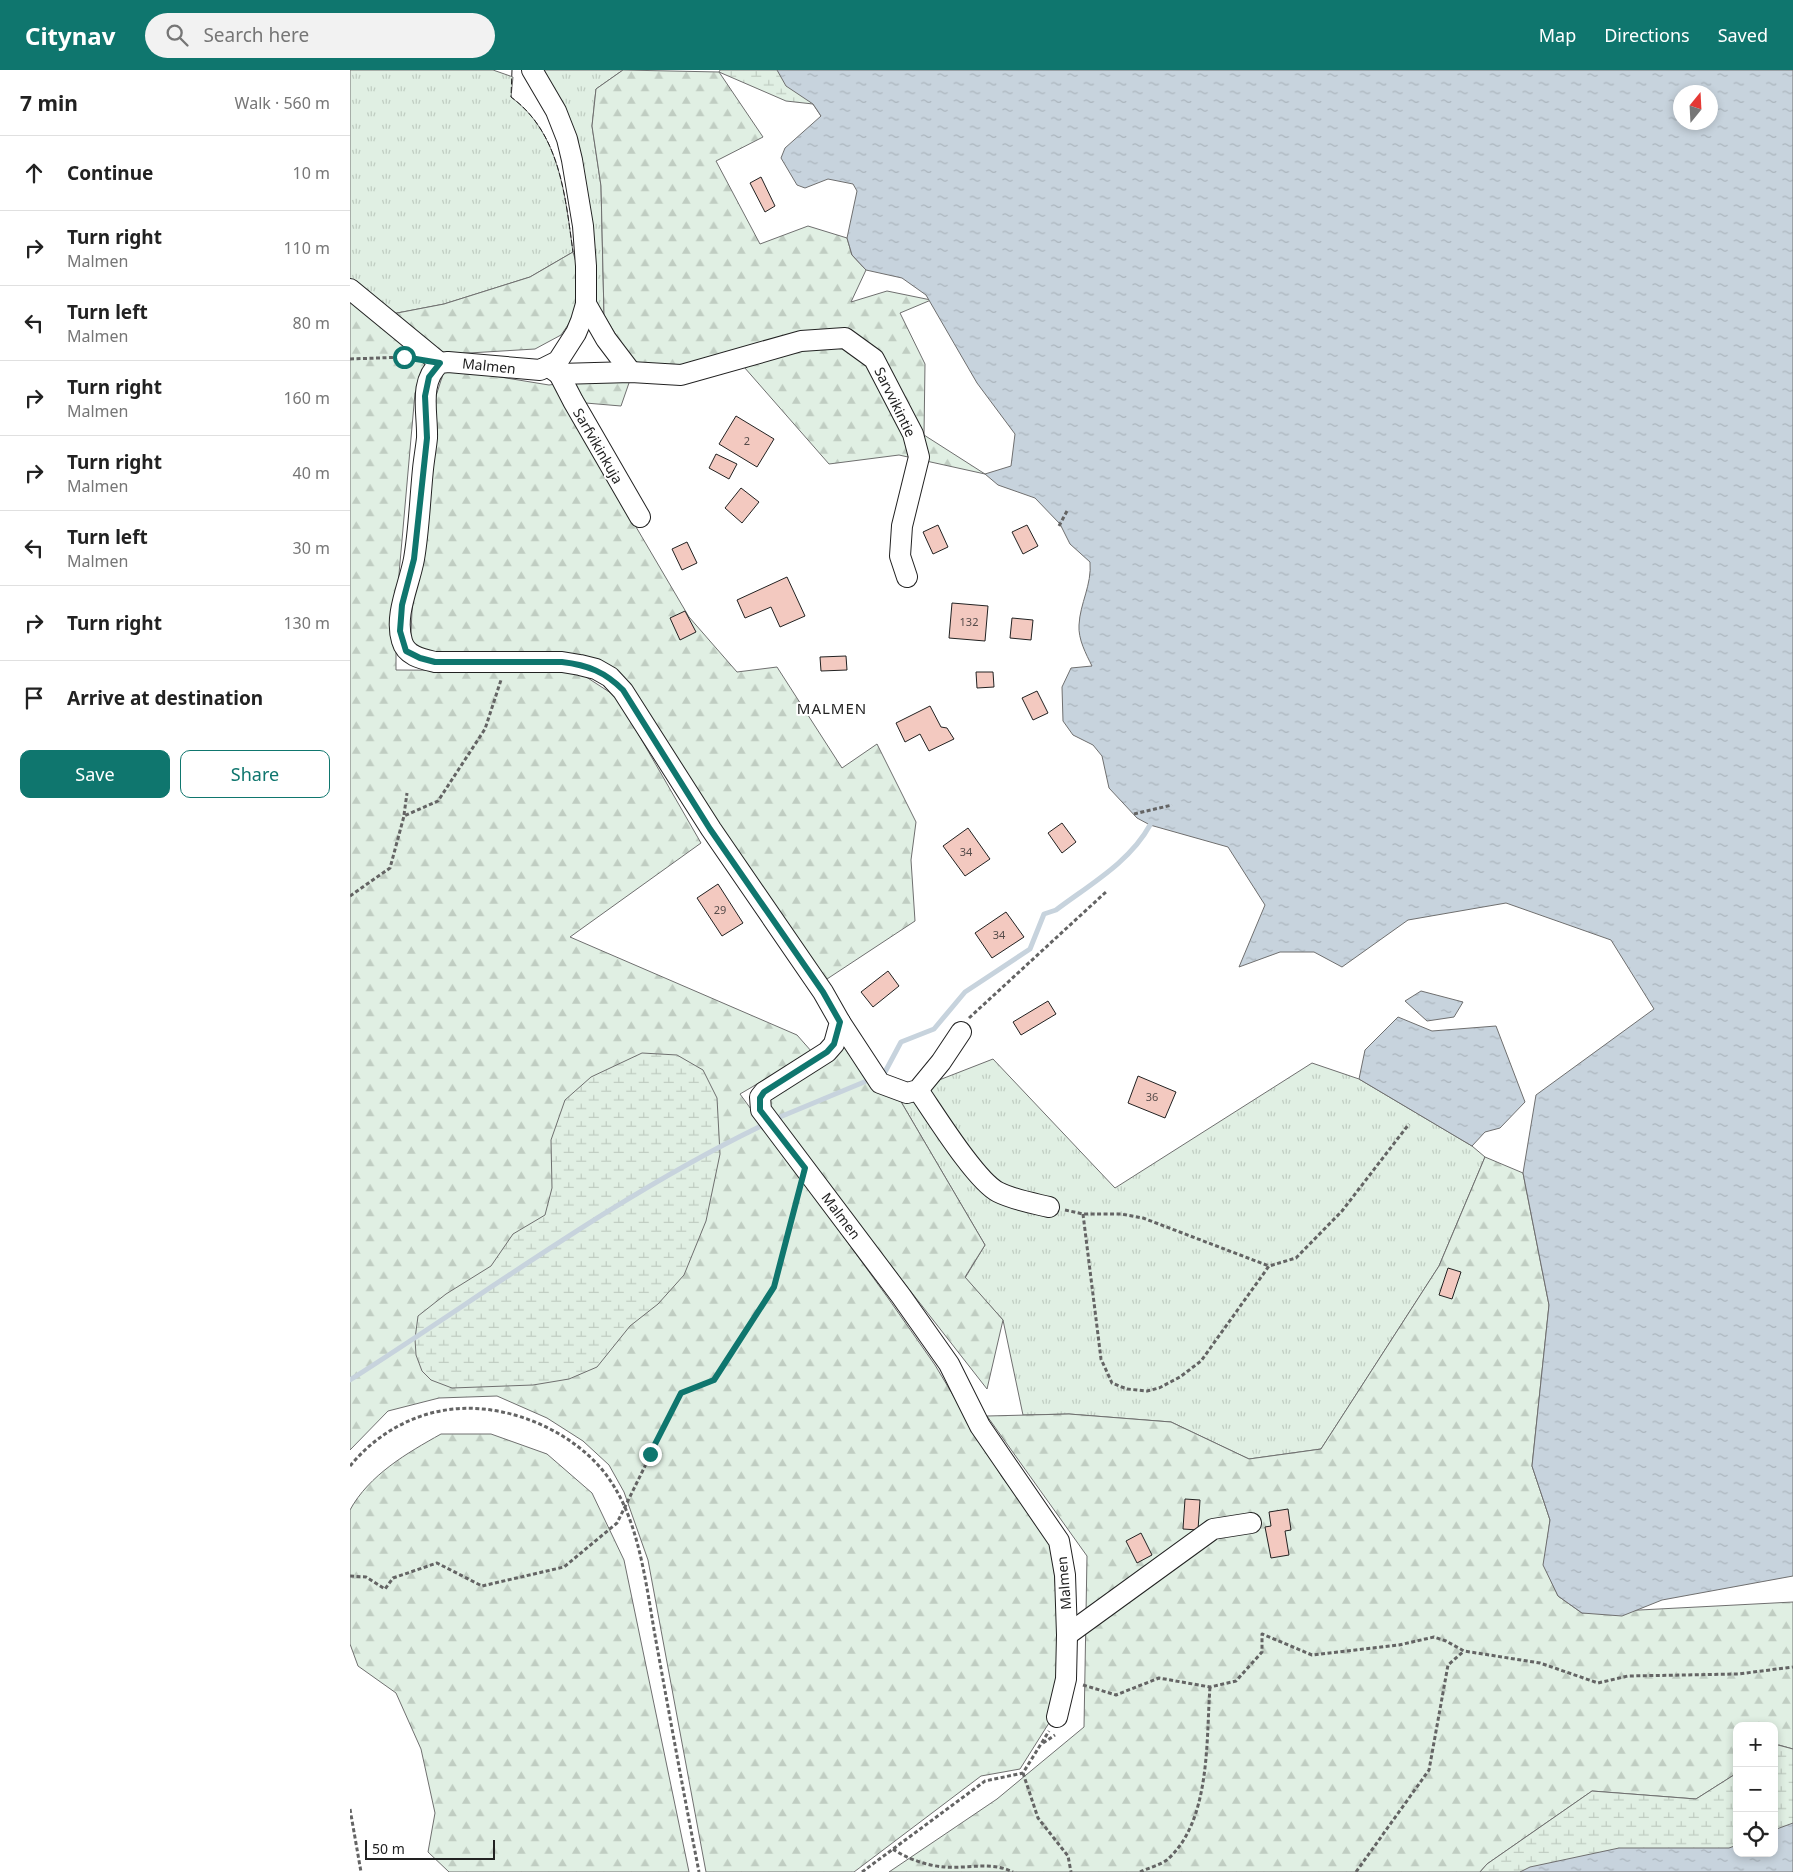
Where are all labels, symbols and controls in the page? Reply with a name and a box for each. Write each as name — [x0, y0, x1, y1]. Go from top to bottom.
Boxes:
search box — [145, 13, 495, 58]
text: Citynav — [25, 19, 115, 52]
icon: search — [163, 21, 191, 49]
text: Search here — [203, 22, 309, 48]
text: Map — [1539, 23, 1576, 47]
text: Directions — [1604, 23, 1690, 47]
text: Saved — [1718, 23, 1768, 47]
north arrow — [1673, 85, 1718, 130]
text: 7 min — [20, 89, 78, 117]
text: Walk · 560 m — [235, 92, 330, 114]
icon: ahead — [20, 159, 48, 187]
text: Continue — [67, 160, 153, 186]
text: 10 m — [293, 162, 330, 184]
text: Turn right — [67, 224, 162, 250]
icon: right — [20, 234, 48, 262]
text: 110 m — [283, 237, 330, 259]
text: Malmen — [67, 250, 129, 272]
text: Turn left — [67, 299, 148, 325]
icon: left — [20, 309, 48, 337]
text: 80 m — [293, 312, 330, 334]
text: Malmen — [67, 325, 129, 347]
route start — [393, 346, 416, 369]
street label: Malmen — [461, 353, 517, 378]
street label: Sarvvikintie — [870, 364, 921, 440]
text: Turn right — [67, 374, 162, 400]
icon: right — [20, 384, 48, 412]
text: 160 m — [283, 387, 330, 409]
text: Malmen — [67, 400, 129, 422]
street label: Sarfvikinkuja — [569, 405, 628, 487]
house number: 2 — [744, 433, 750, 448]
text: Turn right — [67, 449, 162, 475]
icon: right — [20, 459, 48, 487]
text: 40 m — [293, 462, 330, 484]
text: Malmen — [67, 475, 129, 497]
text: Turn left — [67, 524, 148, 550]
icon: left — [20, 534, 48, 562]
text: 30 m — [293, 537, 330, 559]
text: Malmen — [67, 550, 129, 572]
icon: right — [20, 609, 48, 637]
text: Turn right — [67, 610, 162, 636]
text: 130 m — [283, 612, 330, 634]
house number: 132 — [960, 614, 978, 629]
icon: arrive — [20, 684, 48, 712]
text: Arrive at destination — [67, 685, 263, 711]
district label: MALMEN — [797, 698, 867, 718]
button: Save — [20, 750, 170, 798]
button: Share — [180, 750, 330, 798]
house number: 34 — [960, 844, 973, 859]
house number: 29 — [714, 902, 726, 917]
house number: 34 — [993, 927, 1006, 942]
house number: 36 — [1146, 1089, 1158, 1104]
street label: Malmen — [818, 1188, 865, 1243]
route end — [639, 1443, 662, 1466]
street label: Malmen — [1052, 1555, 1075, 1611]
map controls — [1733, 1722, 1778, 1857]
button: + — [1733, 1722, 1778, 1767]
button: − — [1733, 1767, 1778, 1812]
button: locate — [1733, 1812, 1778, 1857]
scale bar — [365, 1837, 495, 1860]
text: 50 m — [372, 1839, 405, 1858]

